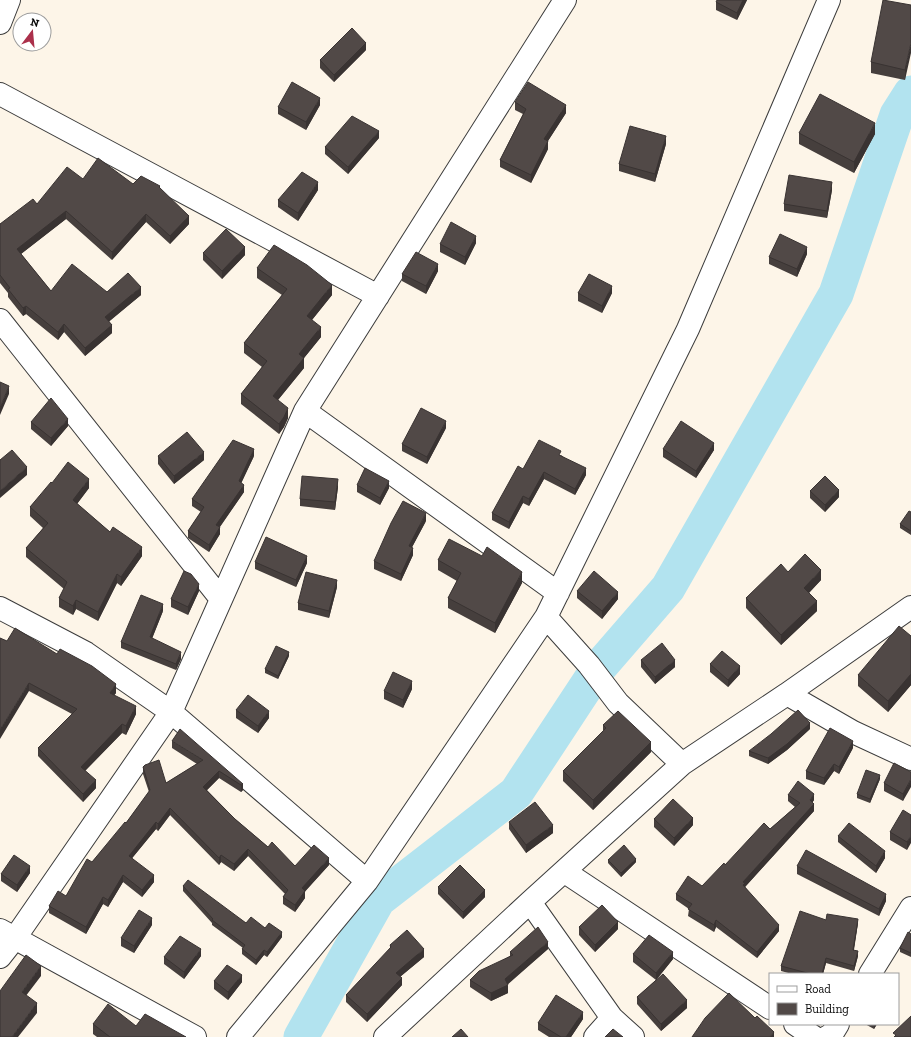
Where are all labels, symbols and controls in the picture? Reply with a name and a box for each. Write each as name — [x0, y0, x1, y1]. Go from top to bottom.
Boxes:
north arrow — [12, 12, 52, 52]
text: N — [29, 15, 41, 30]
legend — [769, 973, 899, 1025]
text: Road — [805, 982, 831, 996]
text: Building — [805, 1002, 849, 1016]

